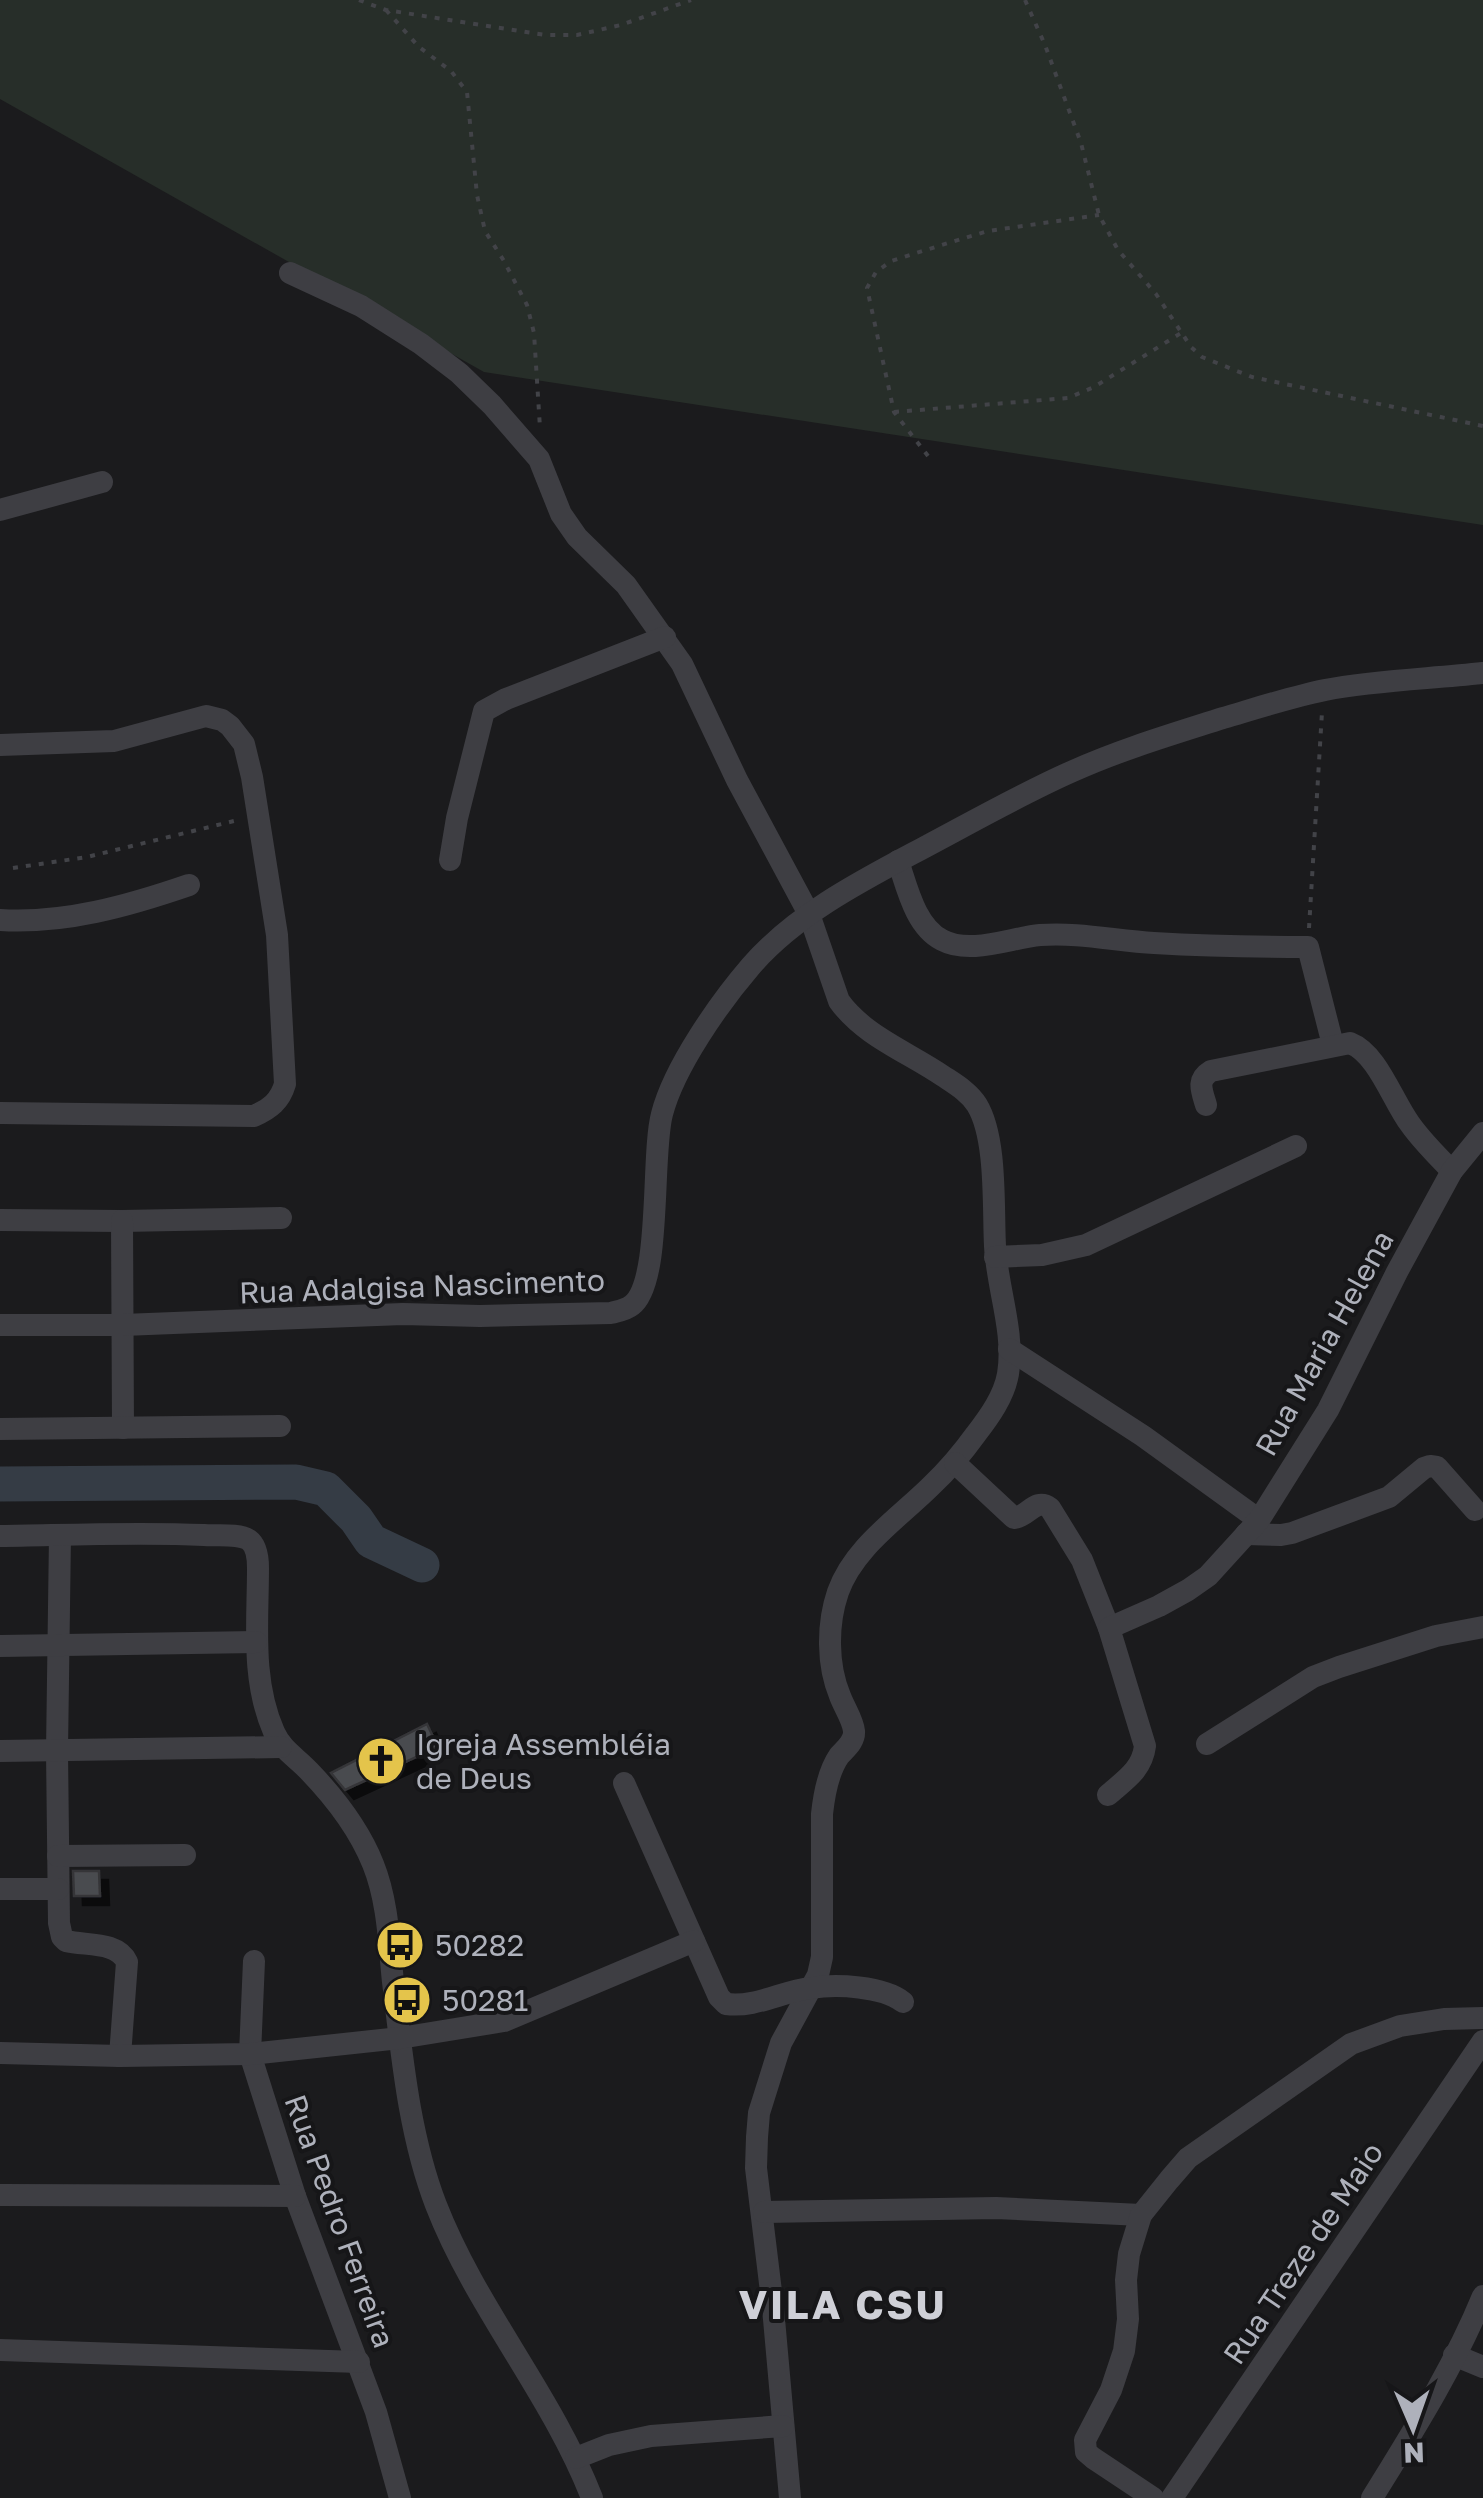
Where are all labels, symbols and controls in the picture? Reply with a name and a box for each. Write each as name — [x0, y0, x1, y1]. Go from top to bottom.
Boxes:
street label: Rua Maria Helena — [1247, 1224, 1401, 1462]
street label: Rua Adalgisa Nascimento — [239, 1262, 605, 1310]
place label: Igreja Assembléia de Deus — [416, 1726, 671, 1796]
church icon: Igreja Assembléia de Deus — [355, 1735, 407, 1787]
bus stop icon: 50282 — [374, 1919, 426, 1971]
place label: 50282 — [435, 1927, 524, 1963]
bus stop icon: 50281 — [381, 1974, 433, 2026]
place label: 50281 — [442, 1982, 528, 2018]
street label: Rua Pedro Ferreira — [278, 2090, 402, 2352]
street label: Rua Treze de Maio — [1216, 2135, 1390, 2371]
district label: VILA CSU — [739, 2280, 947, 2328]
north arrow — [1363, 2378, 1463, 2478]
text: N — [1403, 2437, 1425, 2470]

